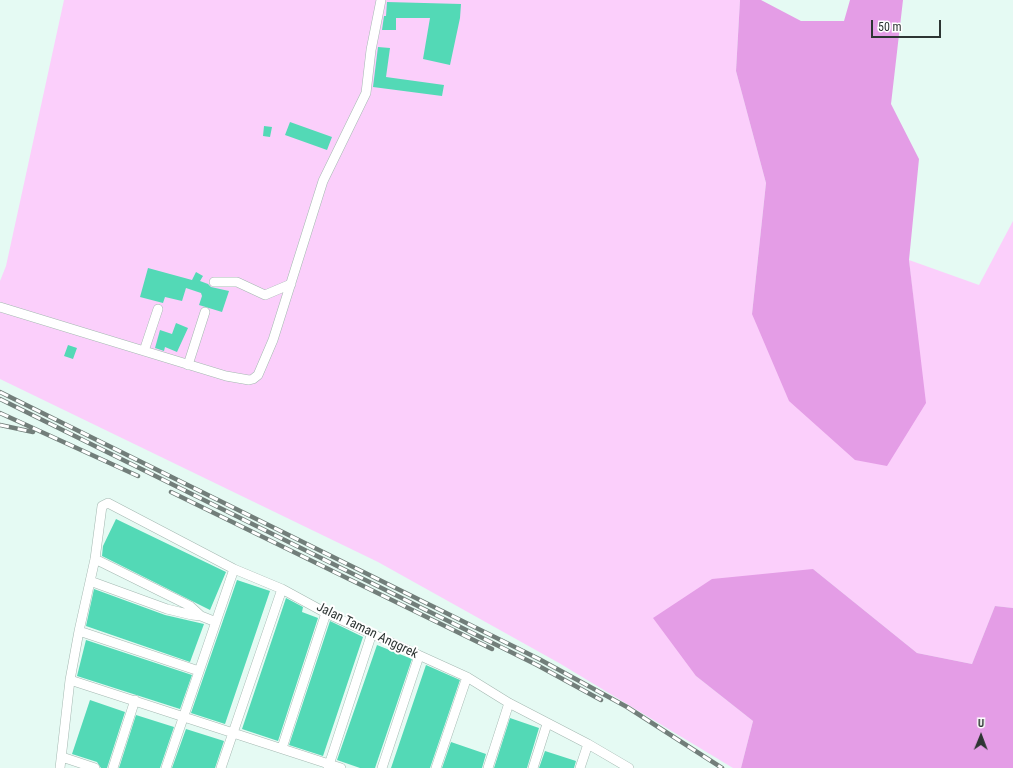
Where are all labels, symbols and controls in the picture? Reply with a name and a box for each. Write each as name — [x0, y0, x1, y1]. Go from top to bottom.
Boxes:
scale bar — [873, 12, 943, 38]
text: 50 m — [878, 20, 902, 34]
street label: Jalan Taman Anggrek — [314, 600, 420, 662]
north arrow — [961, 716, 1001, 756]
text: U — [978, 717, 984, 730]

